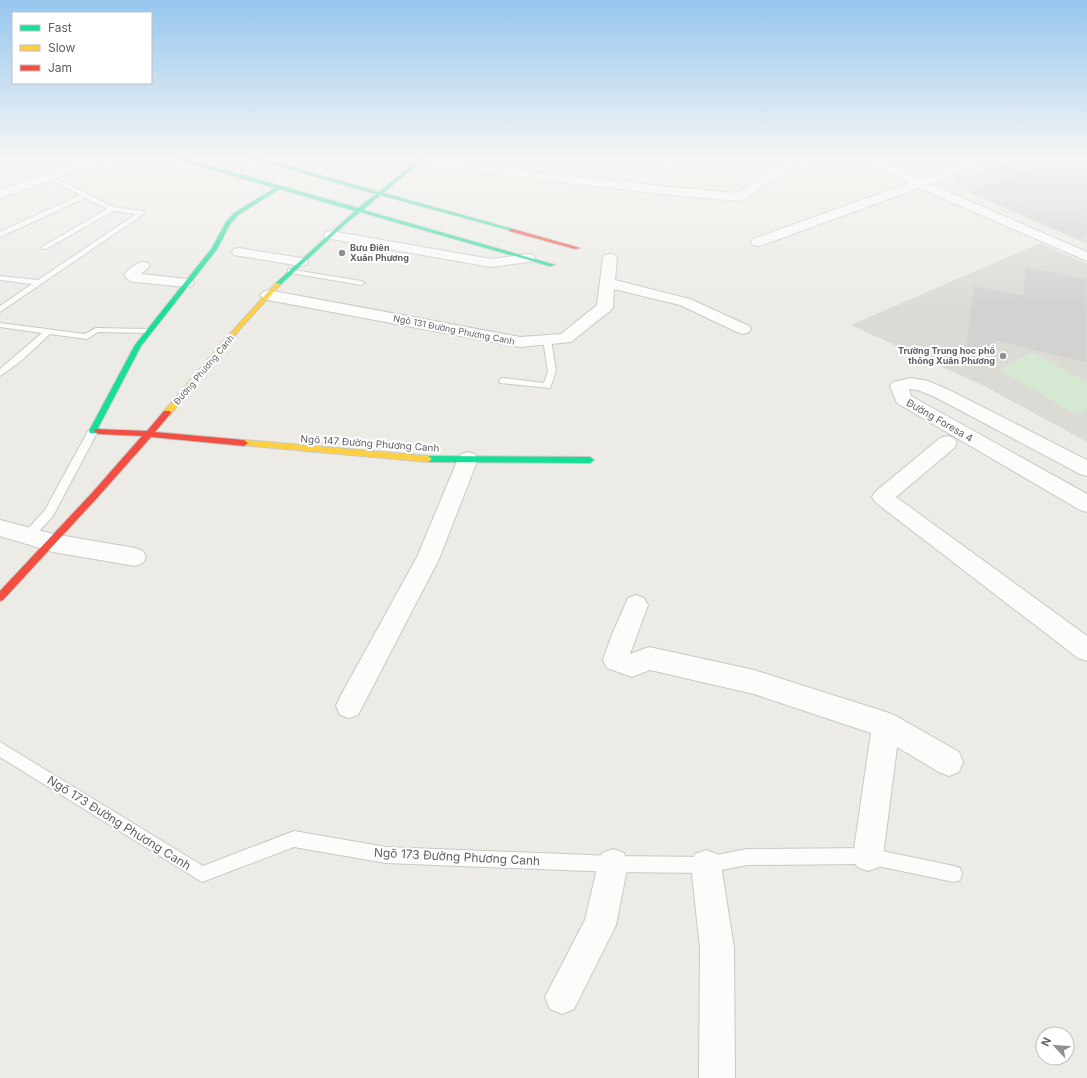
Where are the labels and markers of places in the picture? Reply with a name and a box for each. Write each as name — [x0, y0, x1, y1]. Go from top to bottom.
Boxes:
place label: Bưu Điện Xuân Phương — [350, 242, 409, 263]
marker: Bưu Điện Xuân Phương — [337, 248, 347, 258]
place label: Trường Trung học phổ thông Xuân Phương — [898, 345, 995, 366]
marker: Trường Trung học phổ thông Xuân Phương — [998, 351, 1008, 361]

